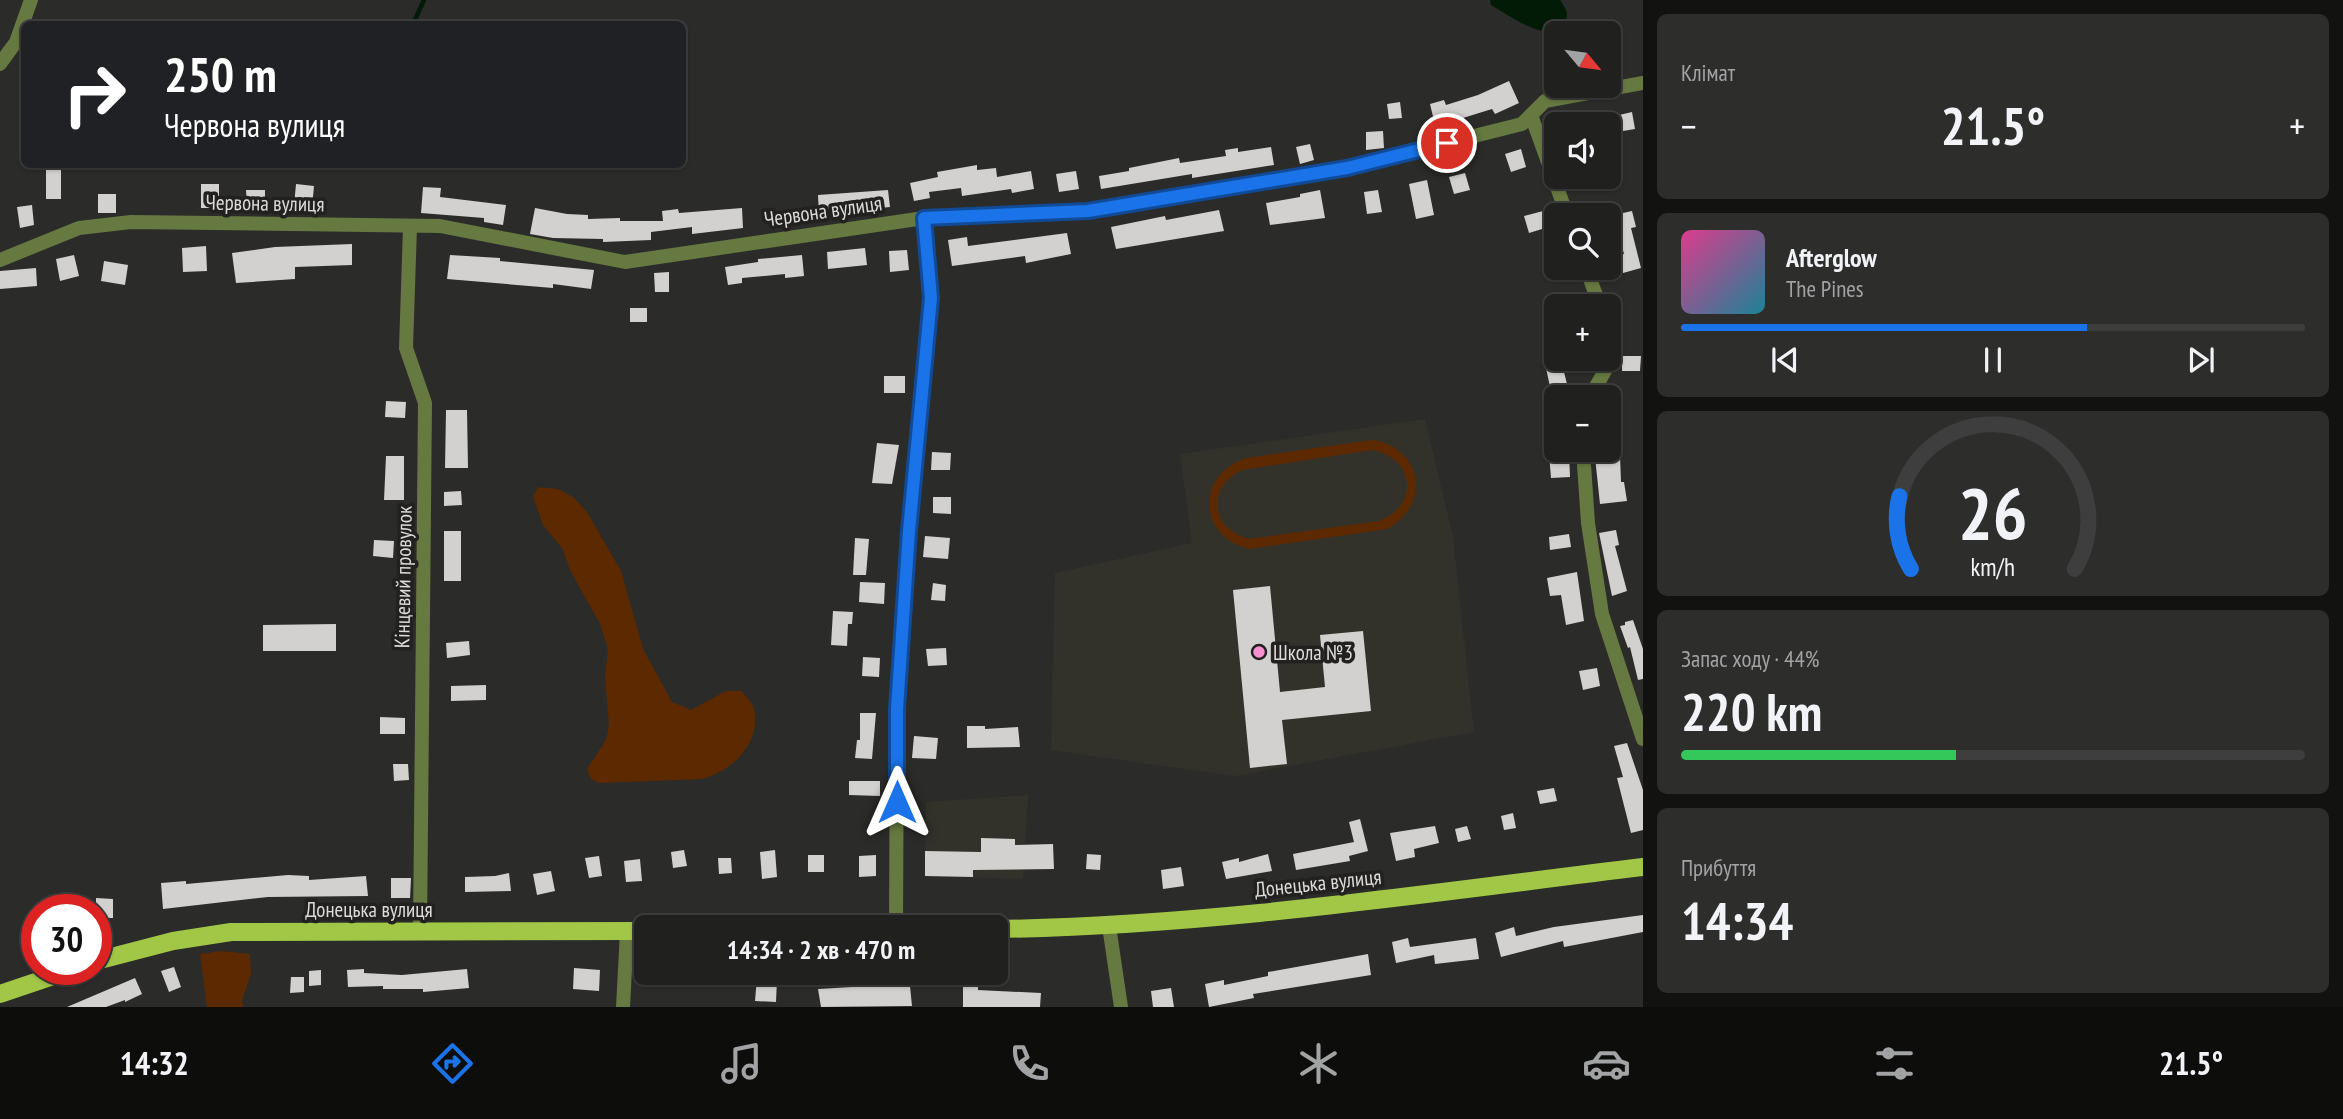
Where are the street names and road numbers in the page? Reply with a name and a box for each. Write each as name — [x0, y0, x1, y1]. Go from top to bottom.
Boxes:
street label: Червона вулиця — [205, 188, 325, 218]
street label: Червона вулиця — [762, 189, 884, 233]
street label: Кінцевий провулок — [388, 506, 418, 648]
street label: Донецька вулиця — [1253, 863, 1383, 903]
street label: Донецька вулиця — [305, 896, 433, 923]

